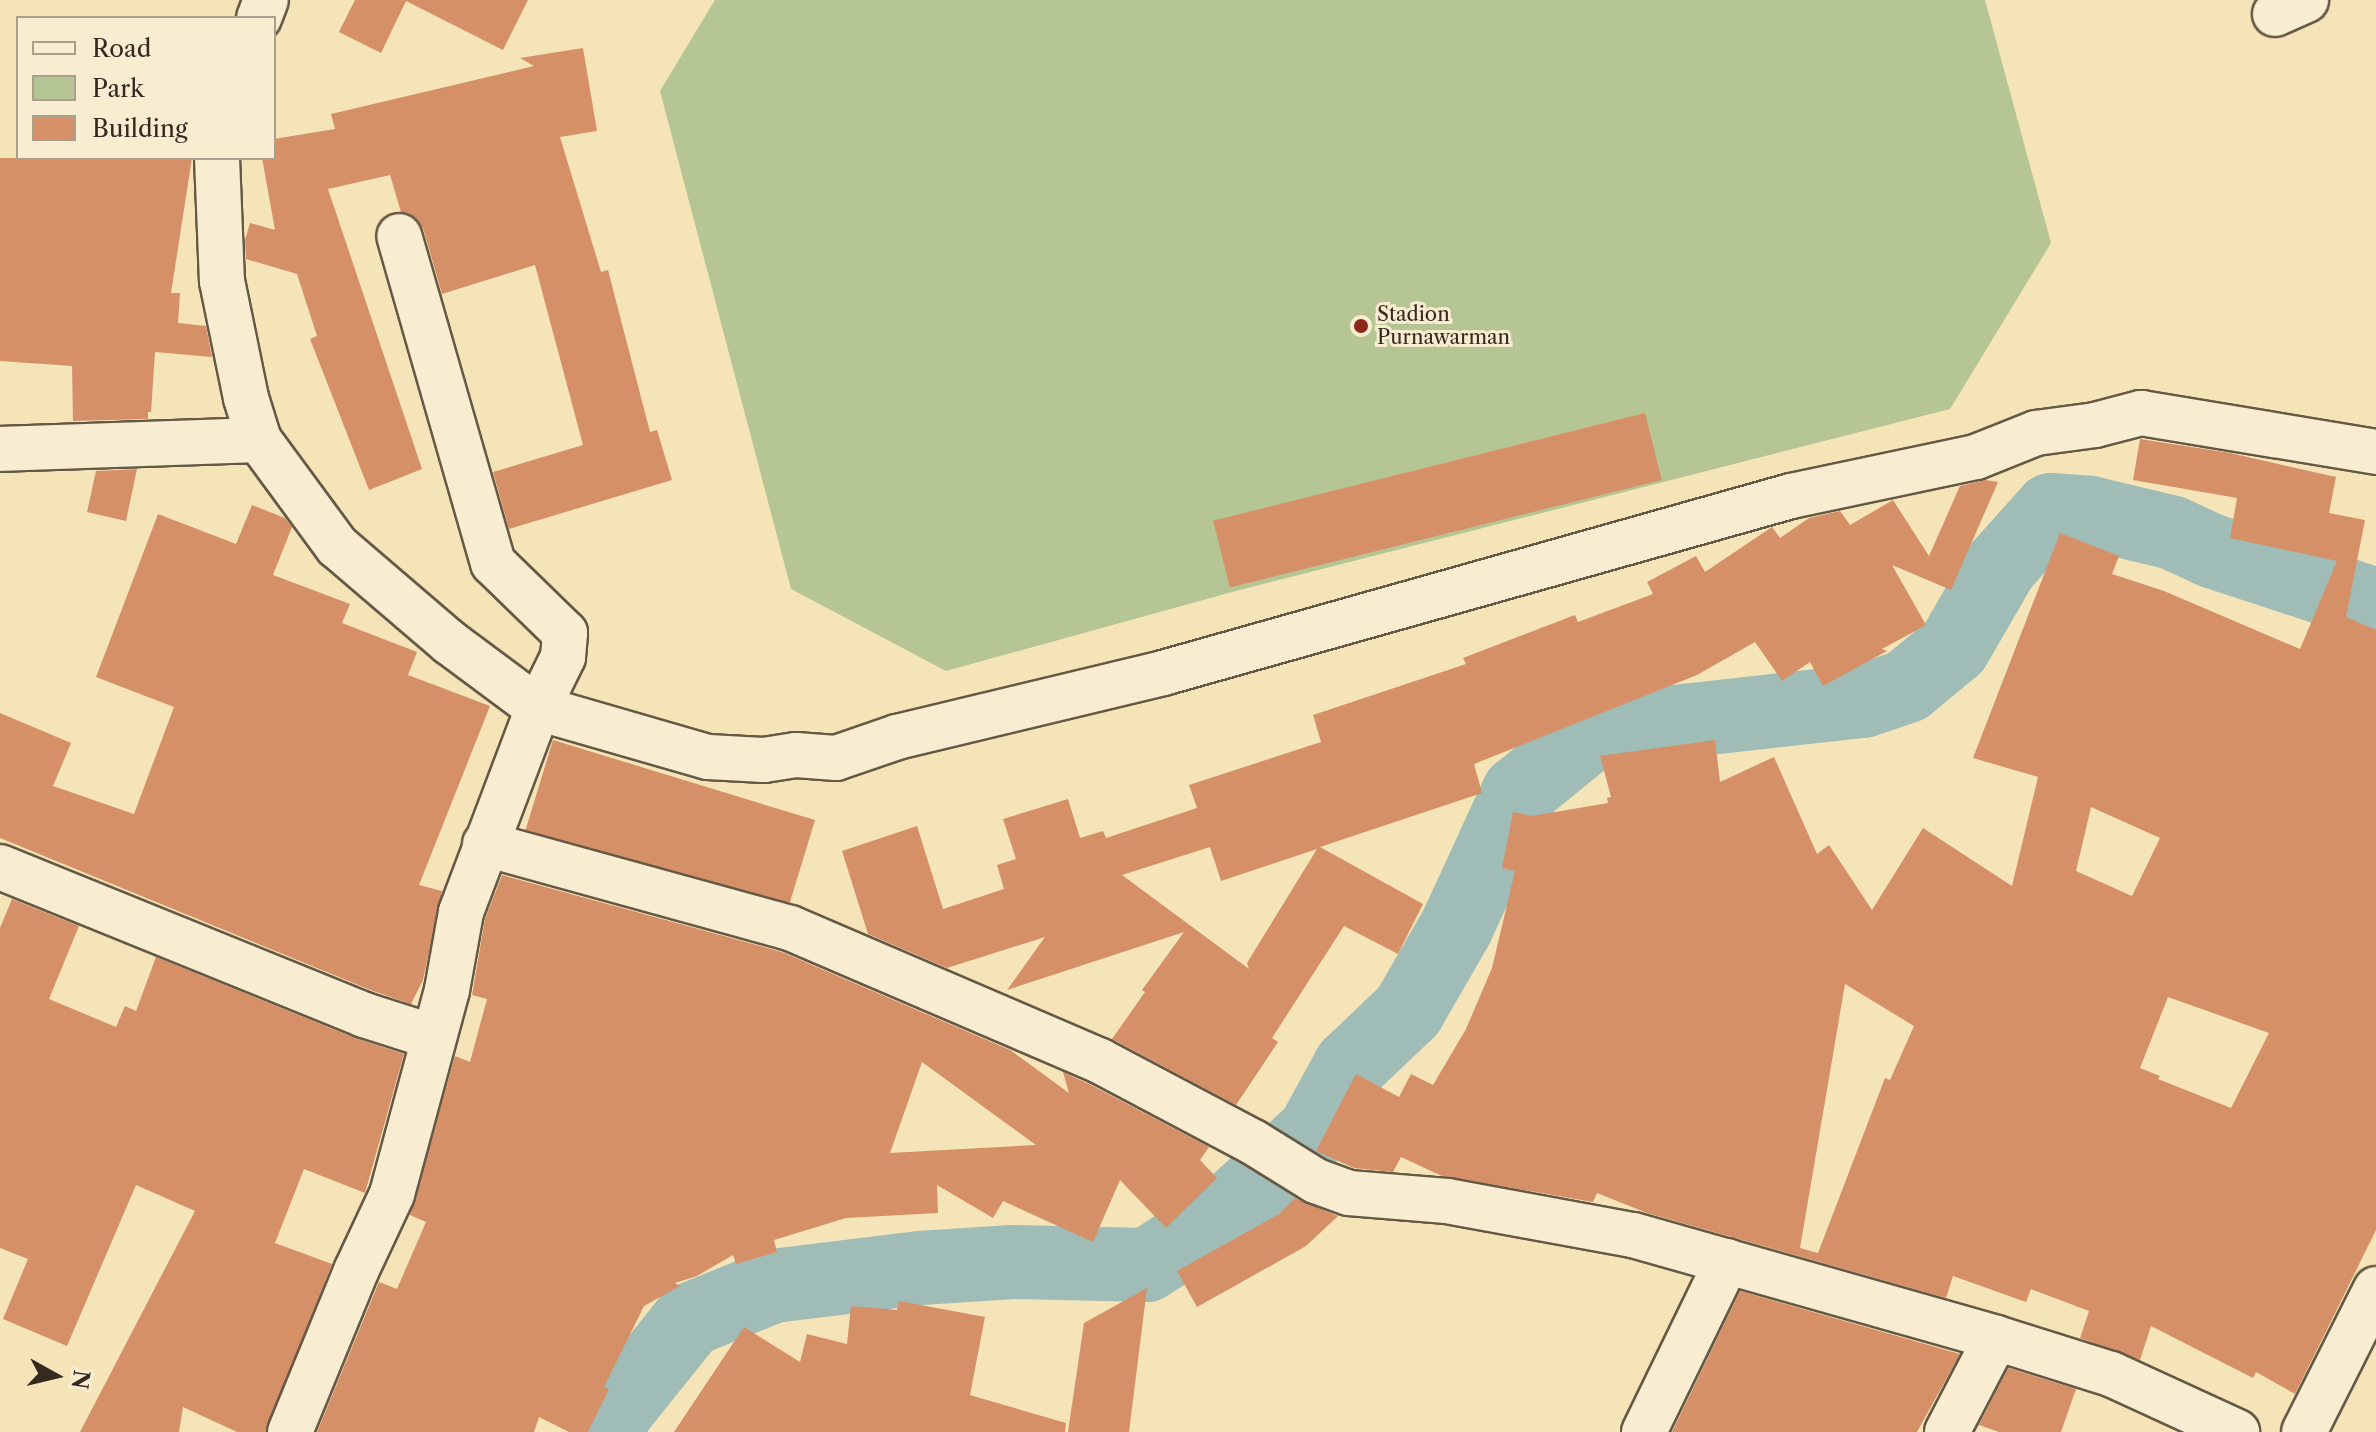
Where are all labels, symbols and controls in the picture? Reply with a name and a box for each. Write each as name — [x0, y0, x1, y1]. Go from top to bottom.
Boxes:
legend — [16, 16, 276, 160]
text: Road — [92, 34, 151, 63]
text: Park — [92, 74, 144, 103]
text: Building — [92, 114, 188, 143]
place label: Stadion Purnawarman — [1377, 302, 1510, 349]
marker: Stadion Purnawarman — [1352, 317, 1370, 335]
north arrow — [16, 1336, 96, 1416]
text: N — [66, 1368, 95, 1391]

